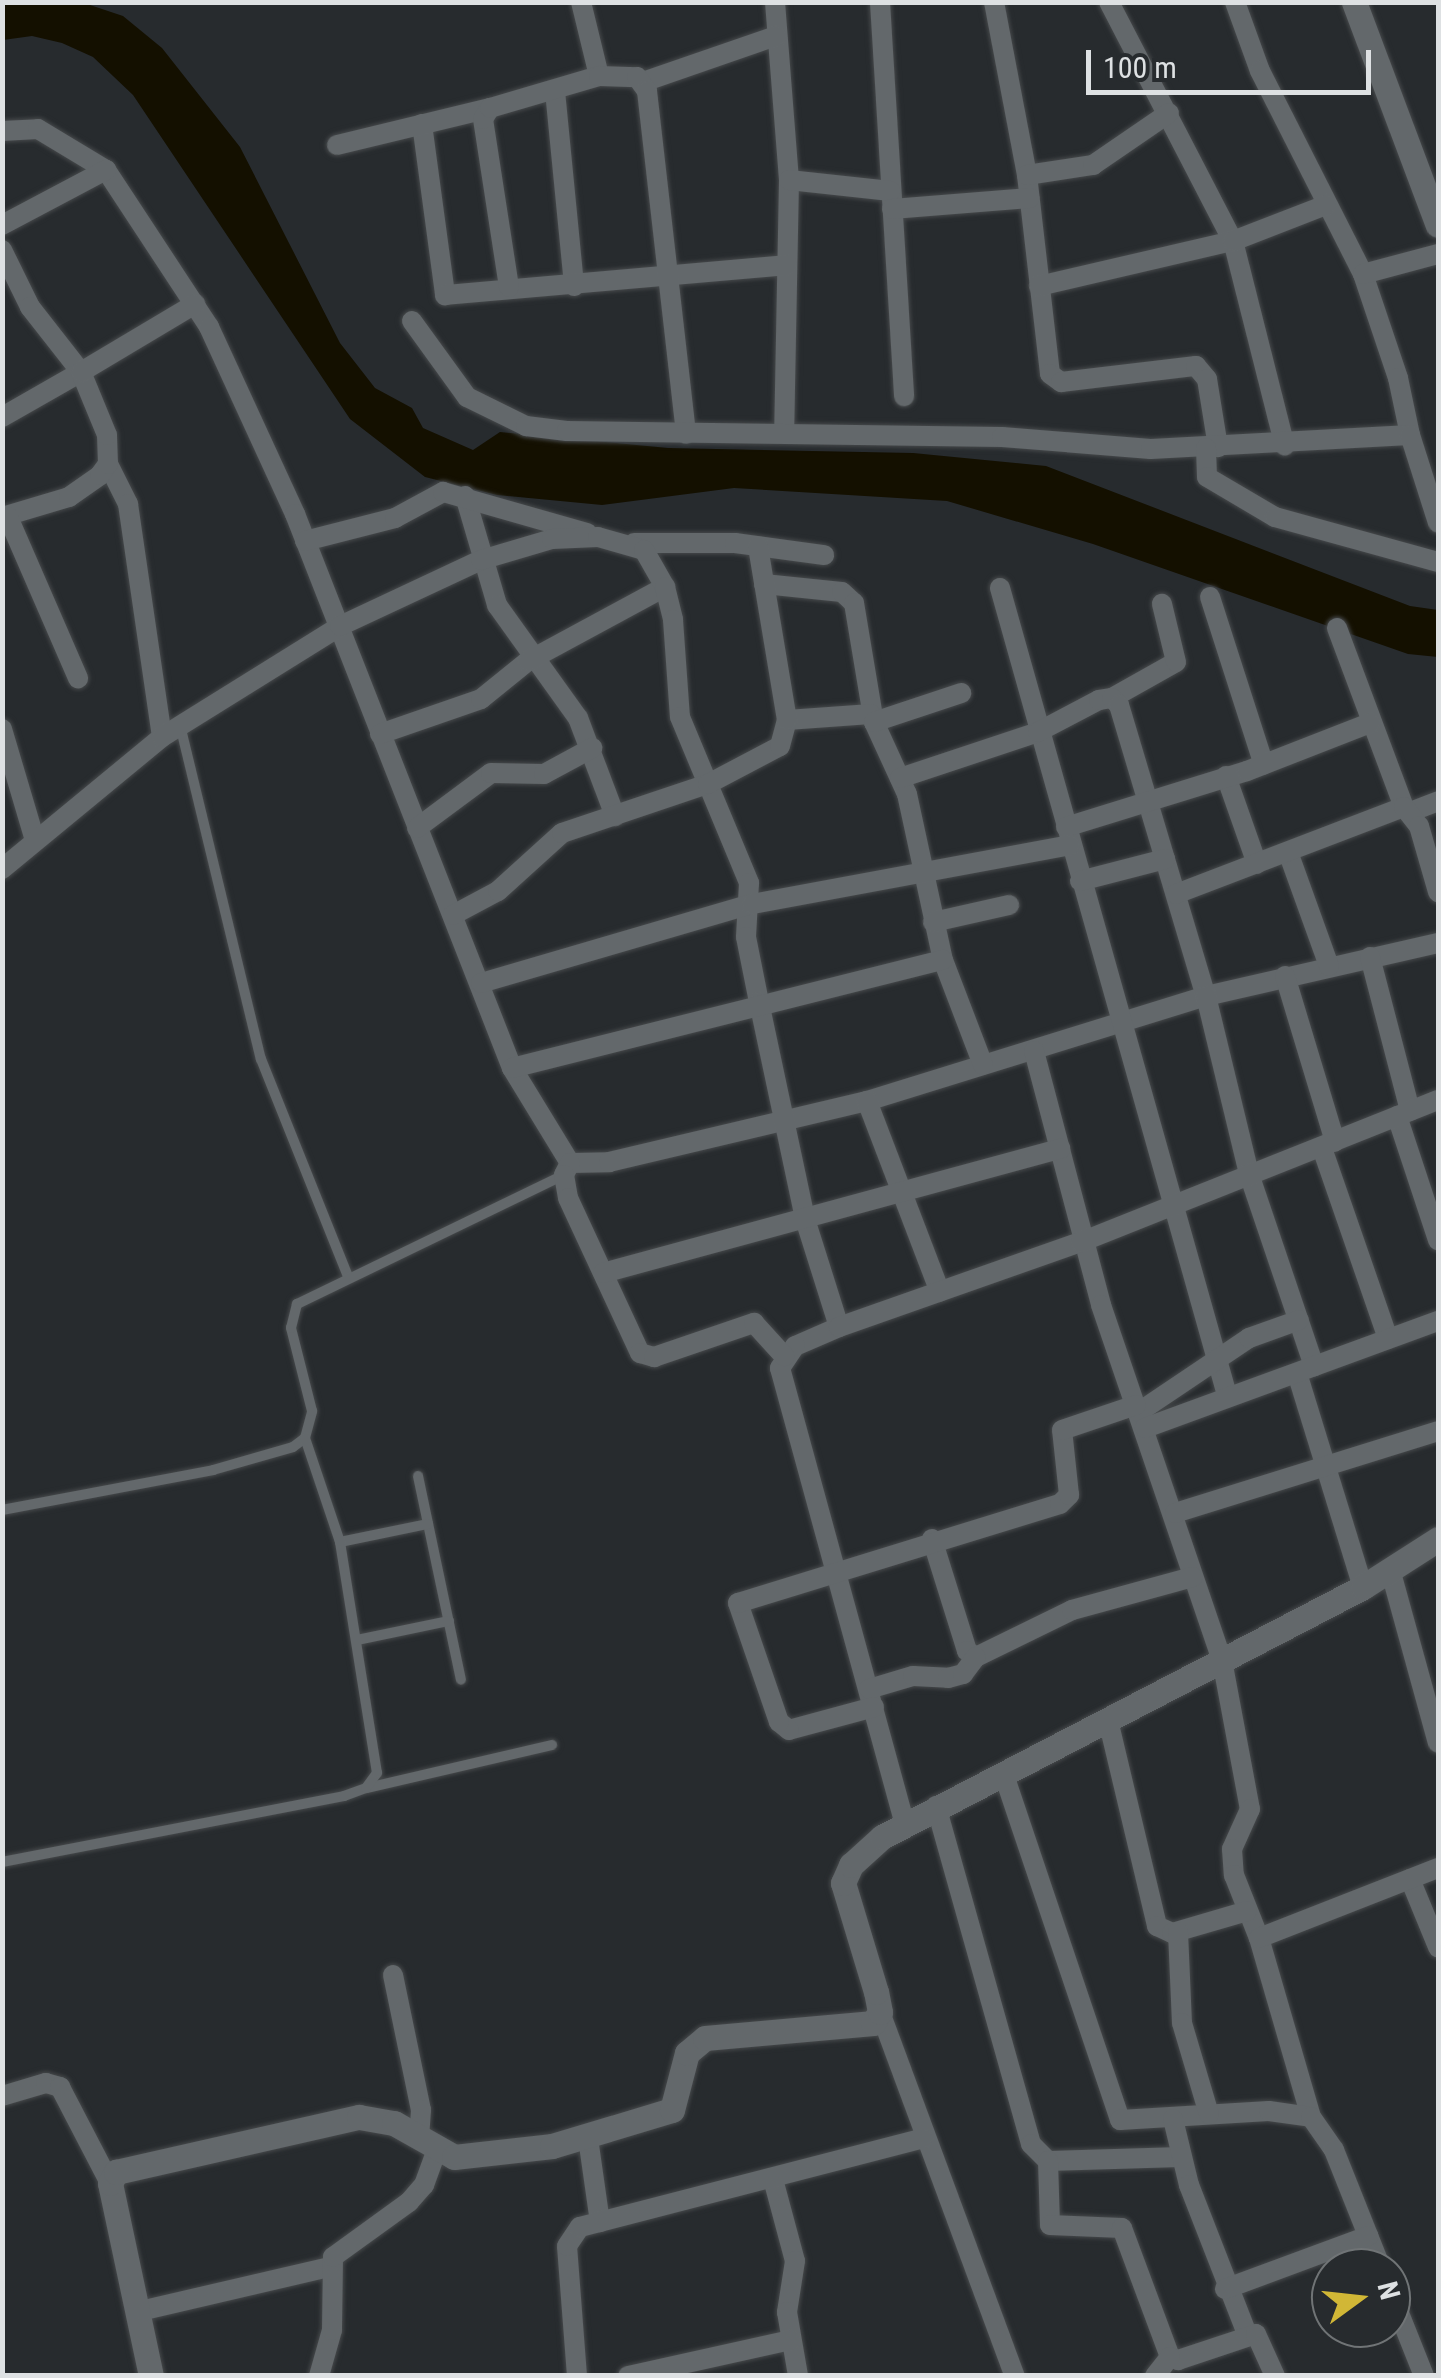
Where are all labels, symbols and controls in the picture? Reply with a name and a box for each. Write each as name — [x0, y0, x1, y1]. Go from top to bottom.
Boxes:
scale bar — [1091, 30, 1376, 92]
text: 100 m — [1103, 50, 1177, 85]
north arrow — [1311, 2248, 1411, 2348]
text: N — [1370, 2278, 1407, 2303]

